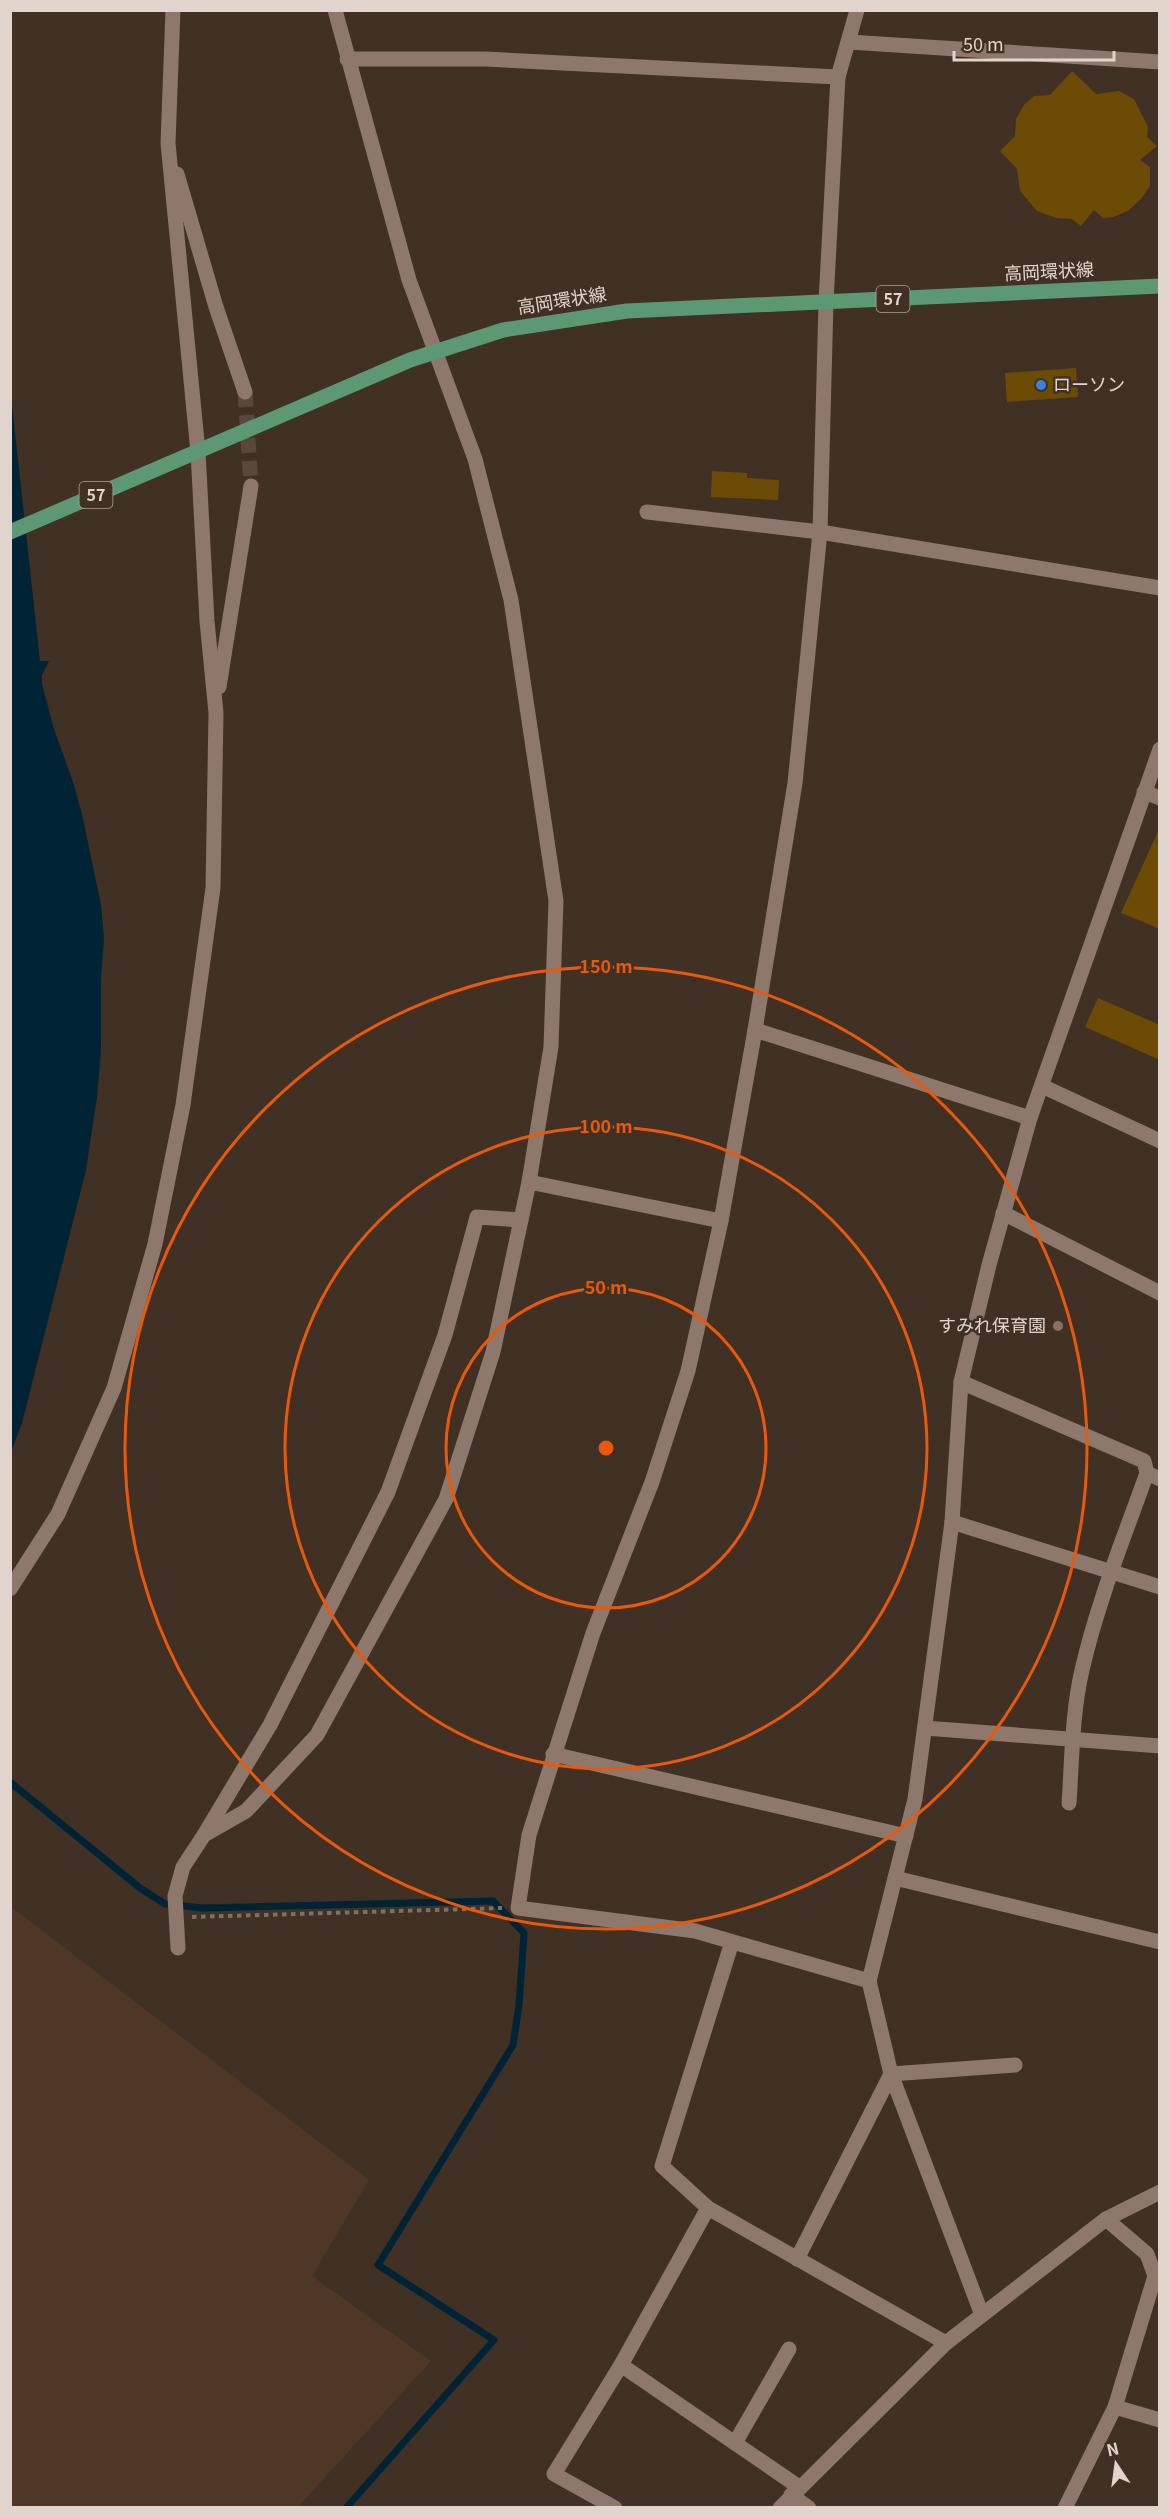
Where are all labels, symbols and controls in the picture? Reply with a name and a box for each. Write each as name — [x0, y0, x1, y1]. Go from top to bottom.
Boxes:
scale bar — [954, 24, 1114, 62]
text: 50 m — [963, 30, 1004, 56]
street label: 高岡環状線 — [1003, 255, 1095, 285]
street label: 高岡環状線 — [515, 279, 608, 319]
road number: 57 — [876, 286, 910, 312]
place label: ローソン — [1053, 370, 1125, 396]
marker: ローソン — [1034, 378, 1048, 392]
road number: 57 — [80, 482, 112, 508]
text: 150 m — [579, 952, 633, 978]
text: 100 m — [579, 1112, 633, 1138]
text: 50 m — [585, 1273, 627, 1299]
place label: すみれ保育園 — [938, 1311, 1046, 1337]
marker: すみれ保育園 — [1051, 1319, 1065, 1333]
centre of rings — [596, 1438, 616, 1458]
north arrow — [1086, 2434, 1146, 2494]
text: N — [1104, 2435, 1121, 2461]

